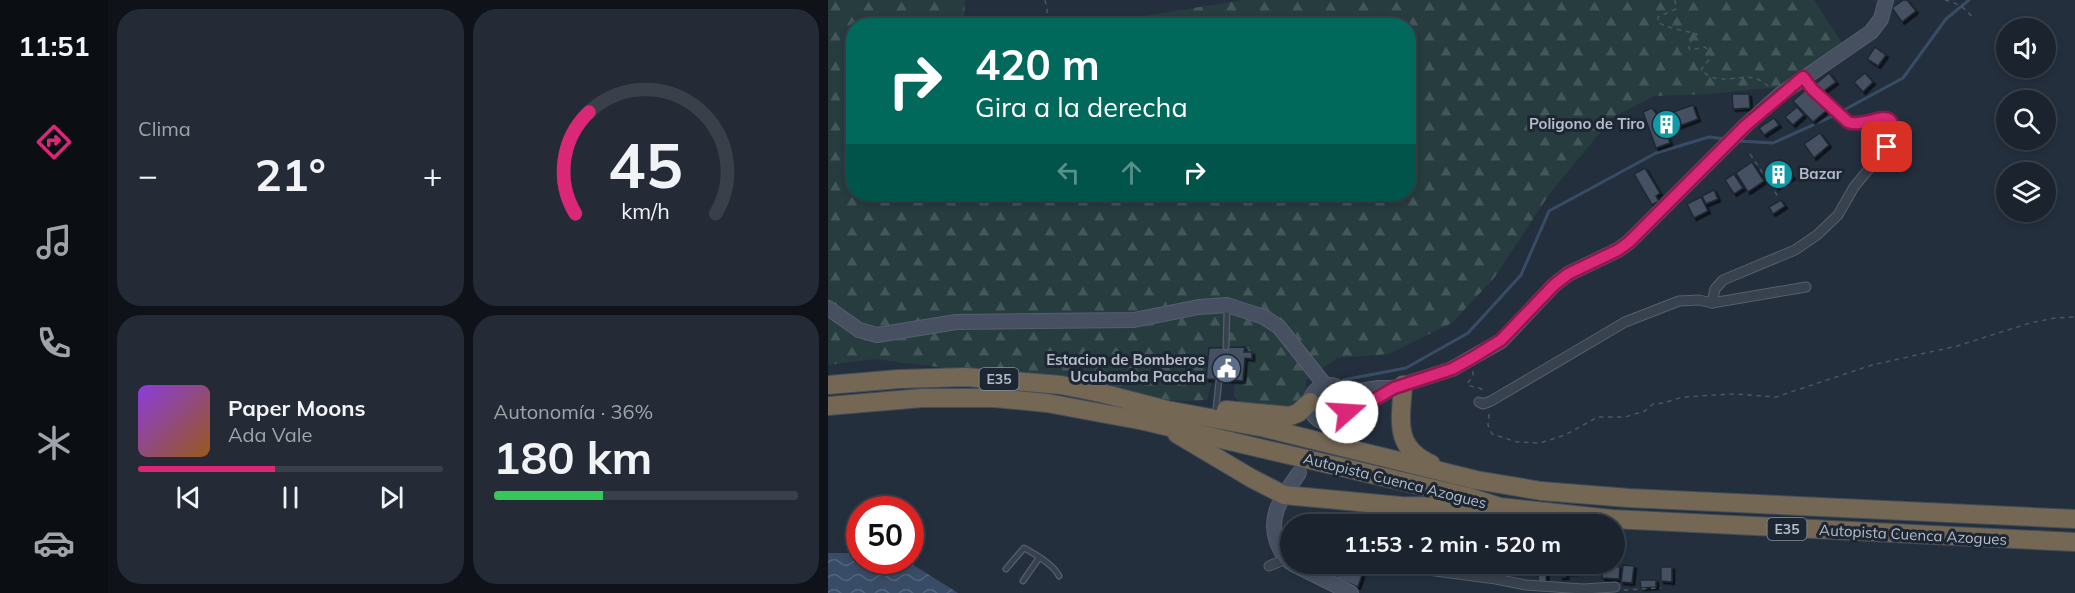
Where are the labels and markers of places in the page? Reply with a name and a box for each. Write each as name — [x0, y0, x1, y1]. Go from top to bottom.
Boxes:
building icon: Poligono de Tiro — [1650, 108, 1682, 140]
place label: Poligono de Tiro — [1529, 114, 1645, 133]
pin — [1861, 121, 1912, 172]
building icon: Bazar — [1762, 158, 1794, 190]
place label: Bazar — [1799, 164, 1842, 183]
place label: Estacion de Bomberos Ucubamba Paccha — [1046, 350, 1205, 386]
public building icon: Estacion de Bomberos Ucubamba Paccha — [1210, 353, 1242, 385]

